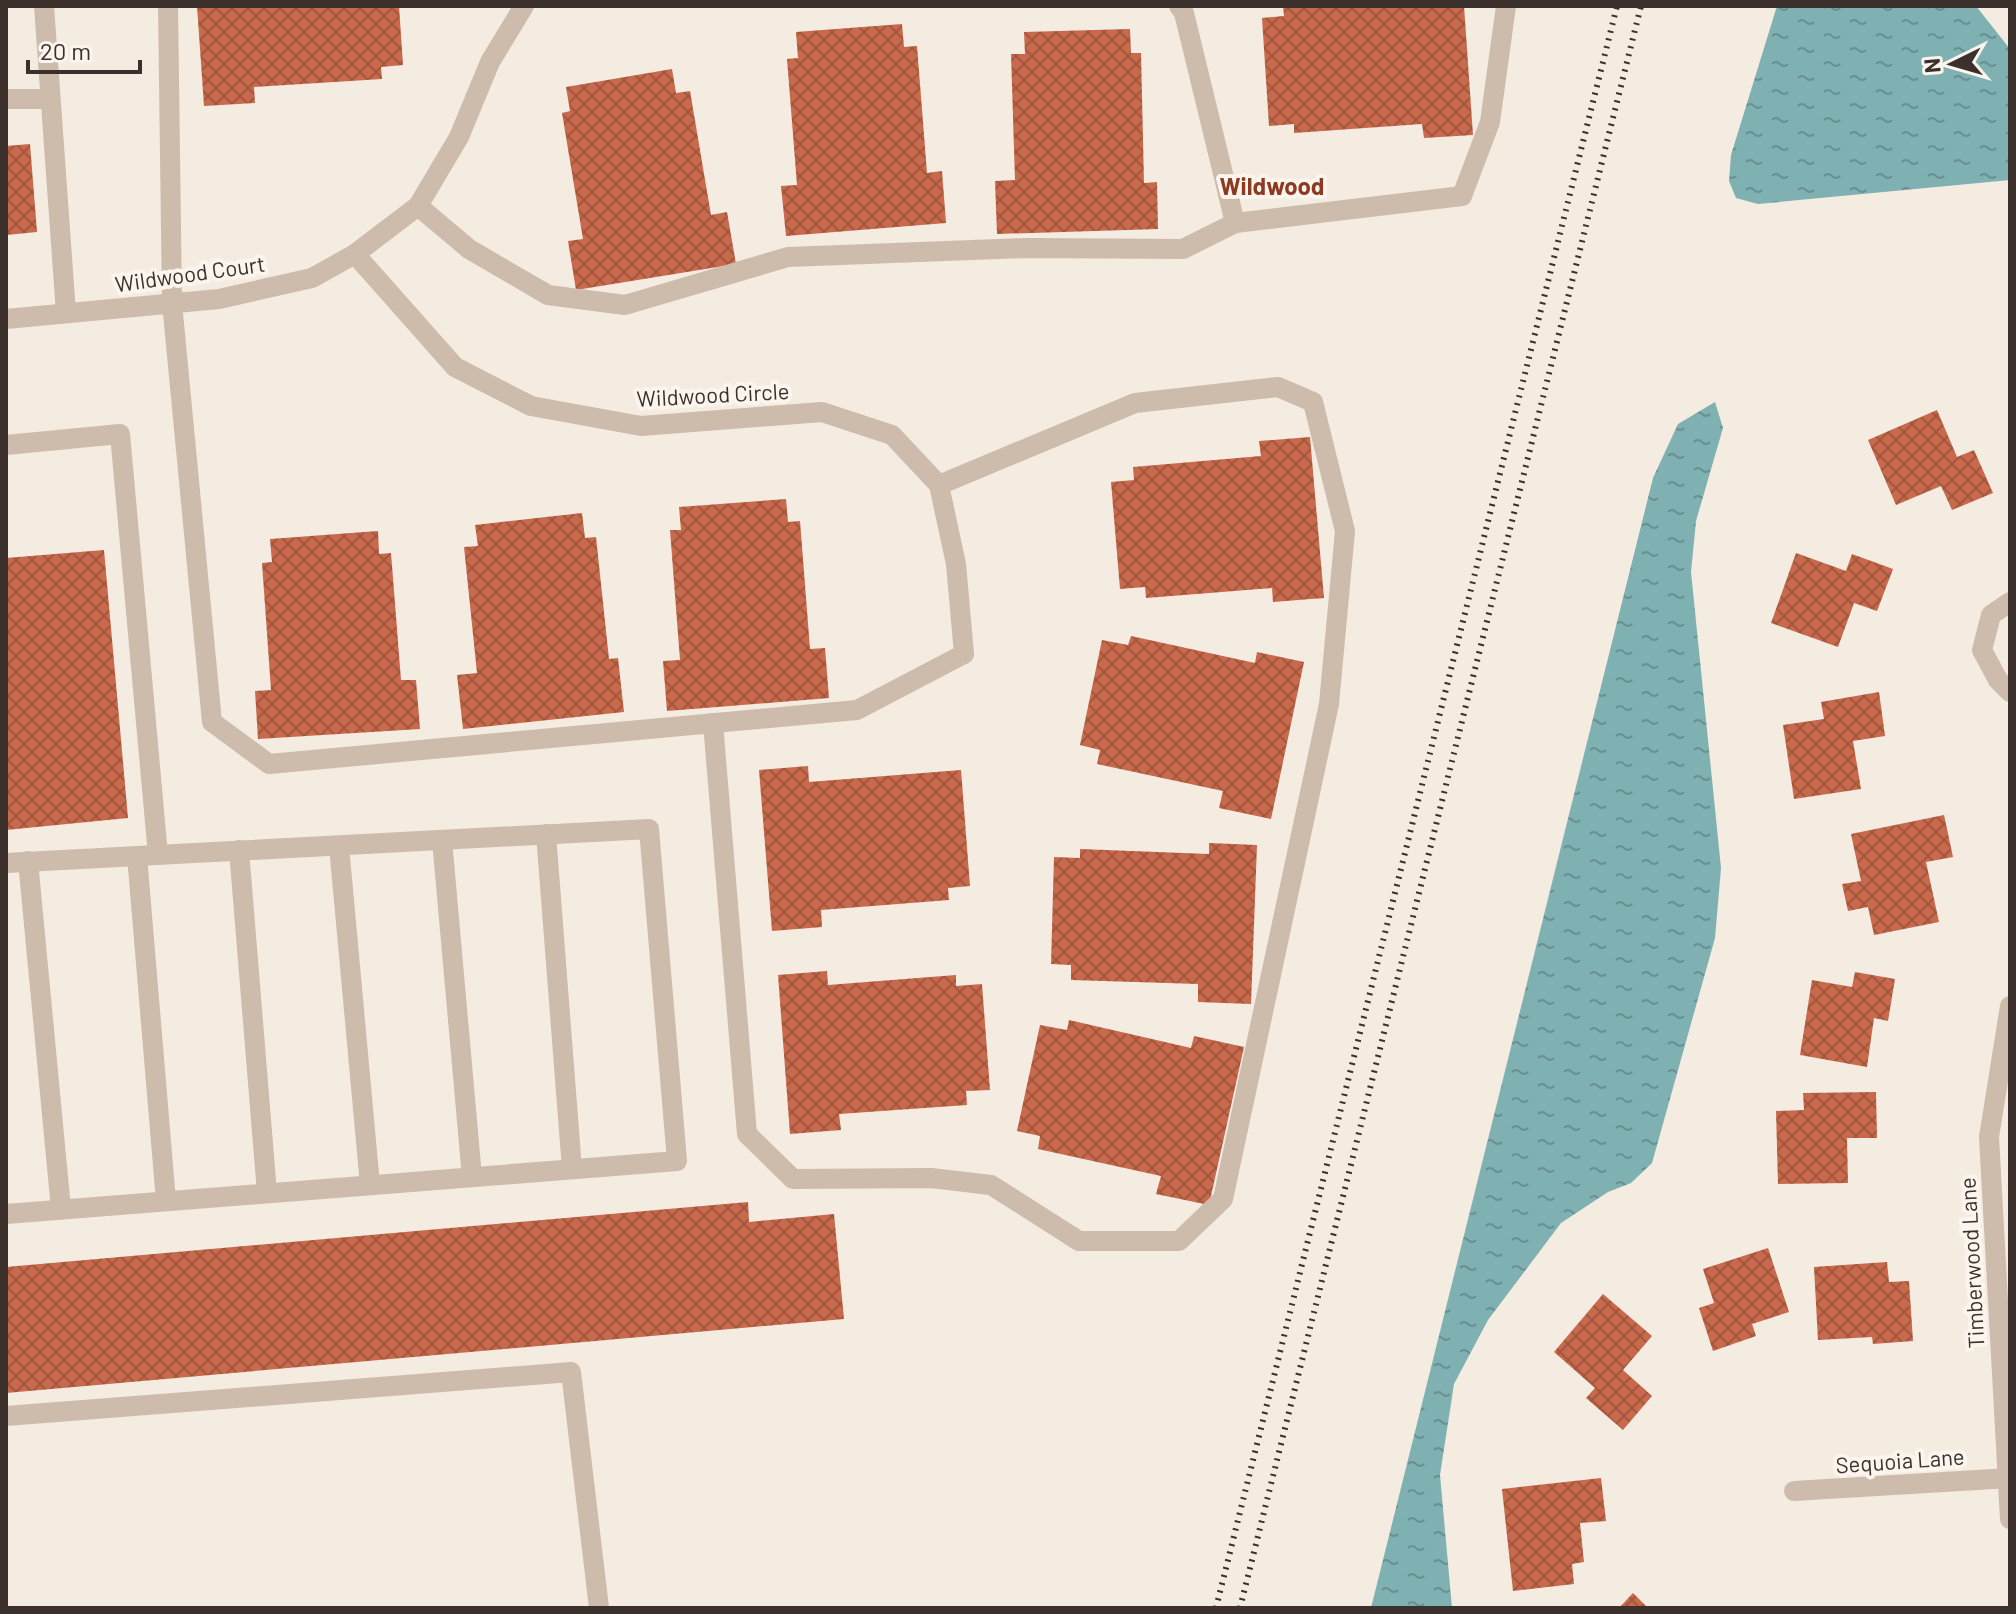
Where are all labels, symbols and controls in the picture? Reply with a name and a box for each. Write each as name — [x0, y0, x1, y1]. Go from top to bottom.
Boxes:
scale bar — [28, 24, 140, 74]
north arrow — [1912, 24, 1992, 104]
text: 20 m — [40, 36, 91, 65]
text: N — [1917, 57, 1945, 74]
district label: Wildwood — [1220, 171, 1324, 200]
street label: Wildwood Court — [113, 250, 267, 296]
street label: Wildwood Circle — [636, 377, 790, 411]
street label: Timberwood Lane — [1954, 1177, 1988, 1349]
street label: Sequoia Lane — [1835, 1443, 1965, 1477]

